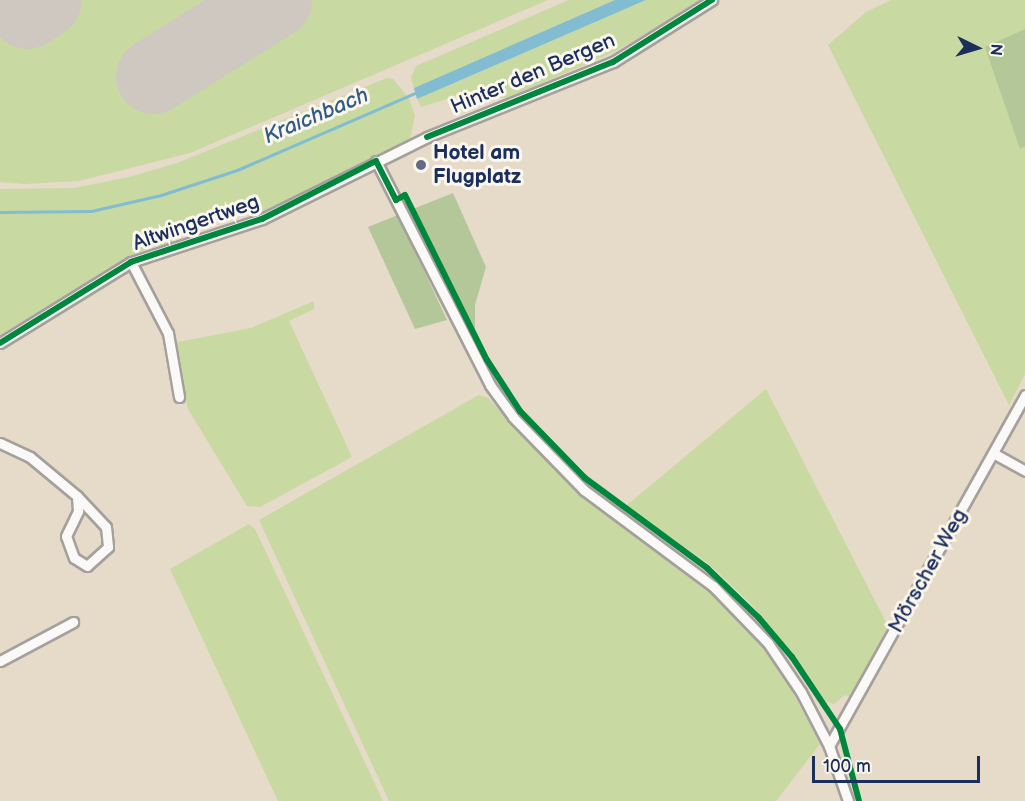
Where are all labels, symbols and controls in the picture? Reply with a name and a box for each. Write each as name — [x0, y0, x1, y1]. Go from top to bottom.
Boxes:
north arrow — [947, 18, 1007, 78]
street label: Hinter den Bergen — [447, 28, 619, 120]
text: N — [985, 43, 1005, 56]
water label: Kraichbach — [260, 82, 372, 150]
place label: Hotel am Flugplatz — [433, 140, 521, 190]
marker: Hotel am Flugplatz — [414, 158, 428, 172]
street label: Altwingertweg — [129, 190, 263, 256]
street label: Mörscher Weg — [883, 504, 973, 638]
scale bar — [815, 744, 983, 782]
text: 100 m — [823, 756, 871, 777]

